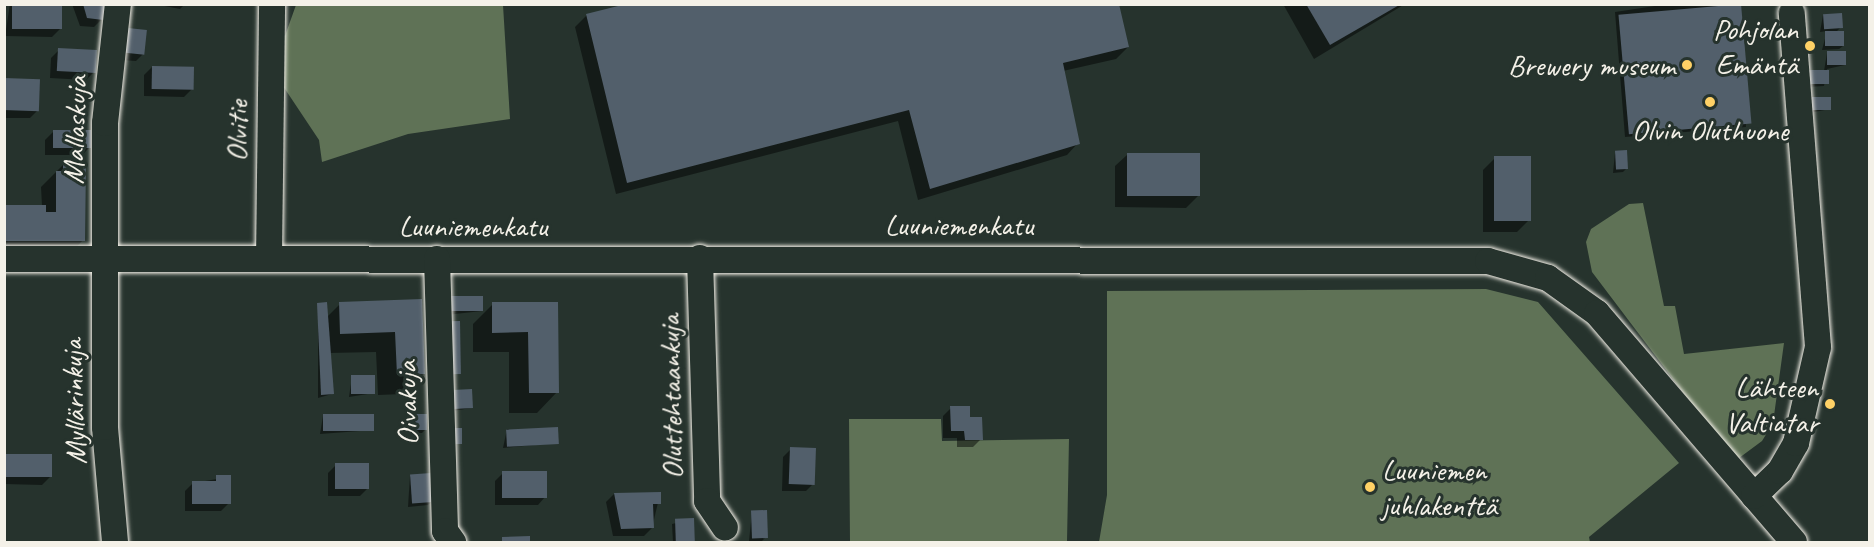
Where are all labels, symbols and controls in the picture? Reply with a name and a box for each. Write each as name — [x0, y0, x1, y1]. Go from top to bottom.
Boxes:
place label: Pohjolan Emäntä — [1713, 11, 1798, 82]
marker: Pohjolan Emäntä — [1803, 39, 1817, 53]
place label: Brewery museum — [1510, 47, 1675, 83]
marker: Brewery museum — [1680, 58, 1694, 72]
street label: Mallaskuja — [55, 75, 95, 185]
marker: Olvin Oluthuone — [1703, 95, 1717, 109]
street label: Olvitie — [218, 100, 256, 162]
place label: Olvin Oluthuone — [1632, 112, 1788, 148]
street label: Luuniemenkatu — [885, 207, 1033, 243]
street label: Luuniemenkatu — [399, 208, 547, 244]
street label: Oluttehtaankuja — [652, 314, 690, 480]
street label: Myllärinkuja — [54, 339, 94, 465]
street label: Oivakuja — [388, 360, 426, 446]
place label: Lähteen Valtiatar — [1725, 369, 1818, 440]
marker: Lähteen Valtiatar — [1823, 397, 1837, 411]
place label: Luuniemen juhlakenttä — [1382, 452, 1497, 522]
marker: Luuniemen juhlakenttä — [1363, 480, 1377, 494]

